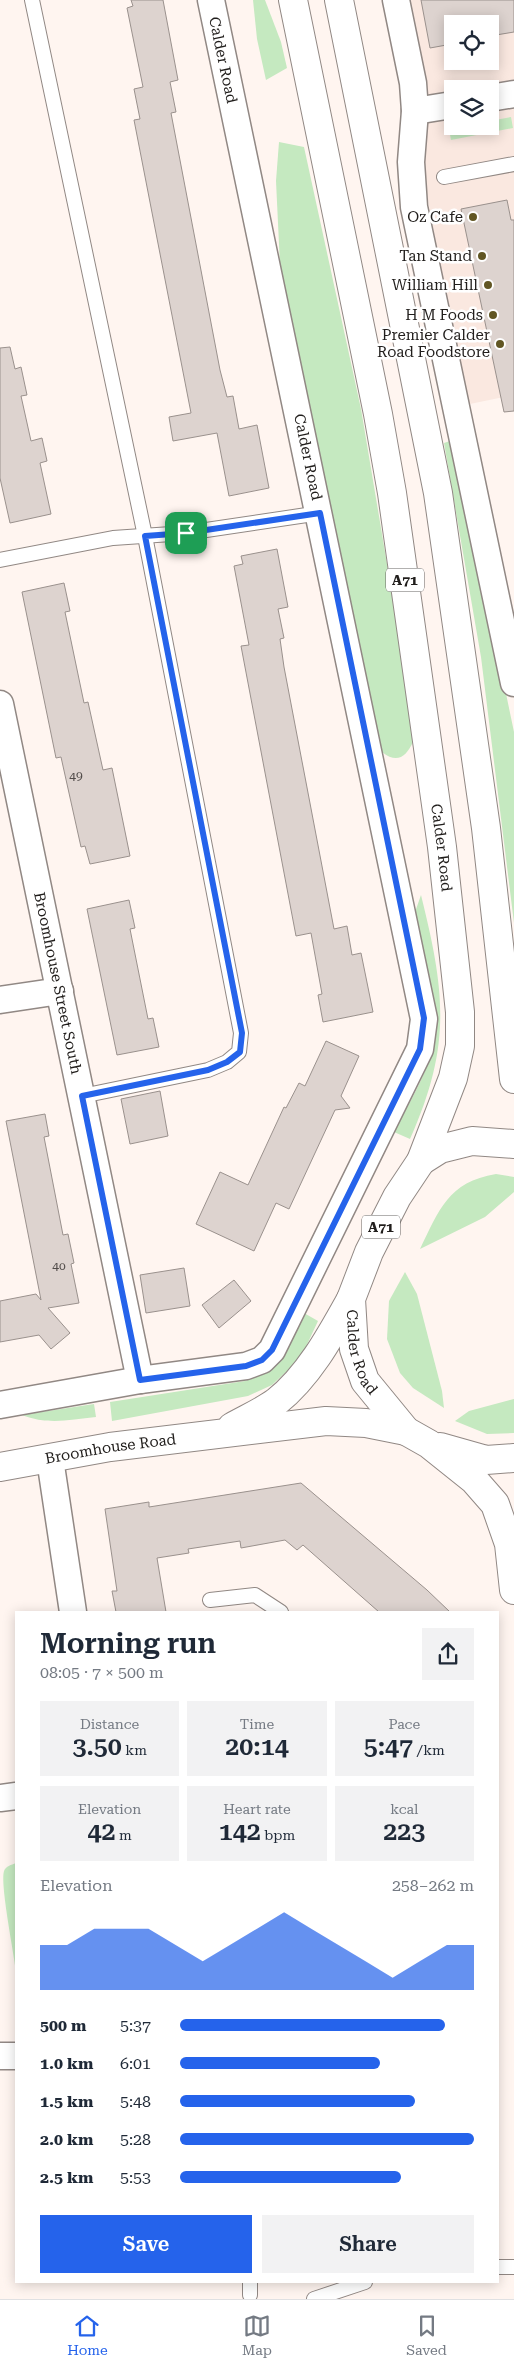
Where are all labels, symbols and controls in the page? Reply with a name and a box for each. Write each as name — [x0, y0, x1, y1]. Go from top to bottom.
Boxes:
street label: Calder Road — [205, 15, 241, 105]
map controls — [444, 15, 499, 135]
button: locate — [444, 15, 499, 70]
button: layers — [444, 80, 499, 135]
place label: Oz Cafe — [407, 208, 463, 226]
marker: Oz Cafe — [467, 211, 479, 223]
place label: Tan Stand — [399, 247, 472, 265]
marker: Tan Stand — [476, 250, 488, 262]
place label: William Hill — [392, 276, 478, 294]
marker: William Hill — [482, 279, 494, 291]
place label: H M Foods — [405, 306, 483, 324]
marker: H M Foods — [487, 309, 499, 321]
place label: Premier Calder Road Foodstore — [377, 326, 490, 361]
marker: Premier Calder Road Foodstore — [494, 338, 506, 350]
street label: Calder Road — [290, 412, 326, 502]
pin — [165, 512, 207, 554]
icon: arrive — [172, 519, 200, 547]
road number: A71 — [386, 568, 424, 592]
house number: 49 — [69, 769, 83, 783]
street label: Calder Road — [427, 803, 456, 893]
street label: Broomhouse Street South — [30, 890, 86, 1076]
road number: A71 — [362, 1216, 400, 1238]
house number: 40 — [52, 1259, 66, 1273]
street label: Calder Road — [343, 1309, 382, 1398]
street label: Broomhouse Road — [44, 1430, 177, 1468]
text: Morning run — [40, 1627, 216, 1660]
button: share — [422, 1628, 474, 1680]
text: 08:05 · 7 × 500 m — [40, 1663, 164, 1682]
text: Distance — [80, 1716, 139, 1732]
text: Time — [240, 1716, 274, 1732]
text: Pace — [389, 1716, 420, 1732]
text: 3.50 — [72, 1732, 122, 1761]
text: 20:14 — [225, 1732, 289, 1761]
text: 5:47 — [364, 1732, 413, 1761]
text: km — [122, 1742, 147, 1758]
text: /km — [413, 1742, 445, 1758]
text: Elevation — [78, 1801, 141, 1817]
text: Heart rate — [223, 1801, 291, 1817]
text: kcal — [390, 1801, 418, 1817]
text: 42 — [88, 1817, 116, 1846]
text: 142 — [219, 1817, 261, 1846]
text: 223 — [383, 1817, 425, 1846]
text: m — [116, 1827, 132, 1843]
text: bpm — [261, 1827, 295, 1843]
text: Elevation — [40, 1876, 113, 1895]
text: 258–262 m — [392, 1876, 474, 1895]
text: 500 m — [40, 2016, 86, 2035]
text: 5:37 — [120, 2016, 151, 2035]
text: 1.0 km — [40, 2054, 93, 2073]
text: 6:01 — [120, 2054, 151, 2073]
text: 1.5 km — [40, 2092, 93, 2111]
text: 5:48 — [120, 2092, 151, 2111]
text: 2.0 km — [40, 2130, 93, 2149]
text: 5:28 — [120, 2130, 151, 2149]
text: 2.5 km — [40, 2168, 93, 2187]
text: 5:53 — [120, 2168, 151, 2187]
button: Save — [40, 2215, 252, 2273]
button: Share — [262, 2215, 474, 2273]
tab: Home — [67, 2312, 108, 2358]
tab: Map — [242, 2312, 272, 2358]
tab: Saved — [406, 2312, 447, 2358]

